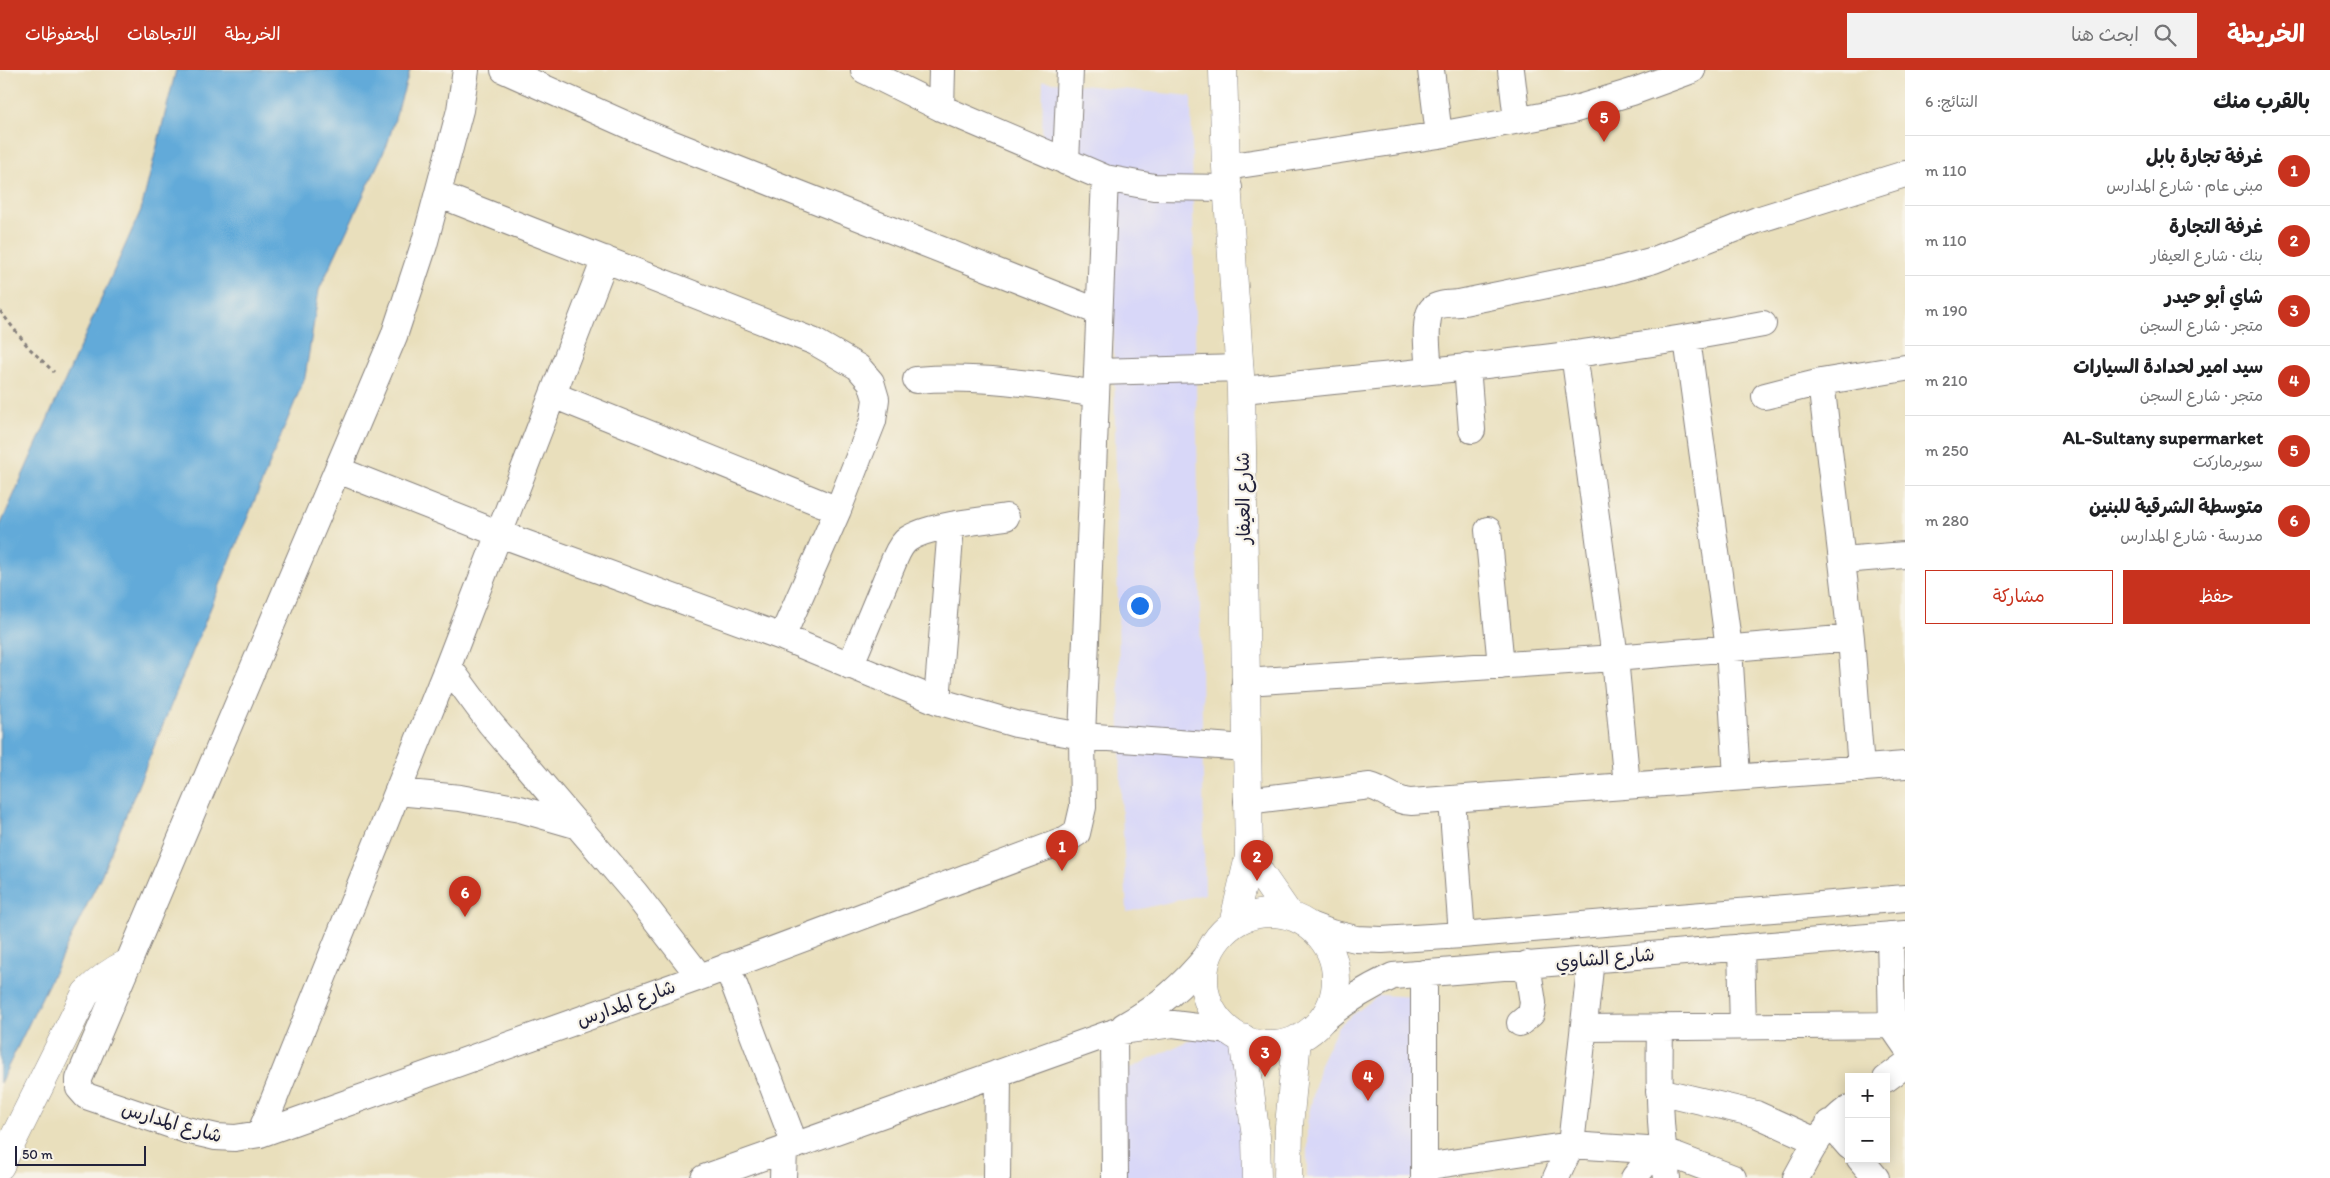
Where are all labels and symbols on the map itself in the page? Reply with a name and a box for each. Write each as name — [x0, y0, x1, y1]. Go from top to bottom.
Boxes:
pin: 5 — [1588, 101, 1620, 142]
street label: شارع العيفار — [1231, 452, 1257, 546]
your location — [1127, 593, 1153, 619]
pin: 1 — [1046, 830, 1078, 871]
pin: 2 — [1241, 840, 1273, 881]
pin: 6 — [449, 876, 481, 917]
street label: شارع الشاوي — [1555, 942, 1656, 977]
street label: شارع المدارس — [573, 974, 679, 1033]
pin: 3 — [1249, 1036, 1281, 1077]
pin: 4 — [1352, 1060, 1384, 1101]
street label: شارع المدارس — [118, 1097, 225, 1149]
scale bar — [15, 1143, 146, 1166]

